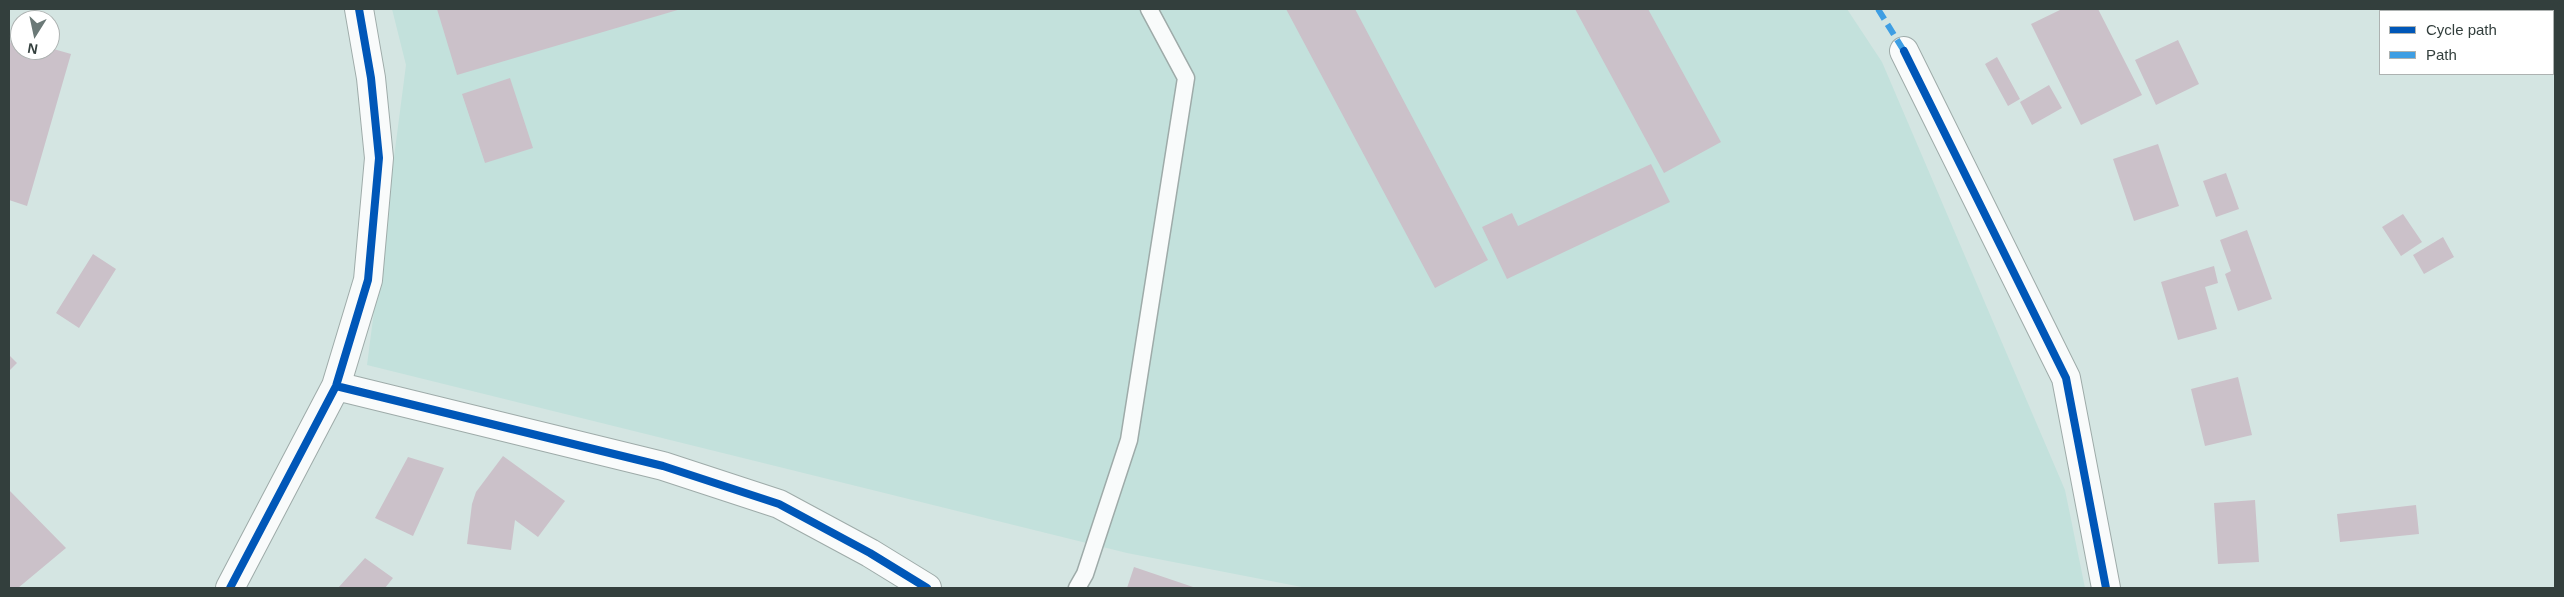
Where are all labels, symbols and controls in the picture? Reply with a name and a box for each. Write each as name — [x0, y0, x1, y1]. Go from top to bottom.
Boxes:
north arrow — [10, 10, 60, 60]
legend — [2379, 10, 2554, 75]
text: Cycle path — [2426, 21, 2497, 38]
text: N — [26, 40, 39, 58]
text: Path — [2426, 46, 2457, 63]

